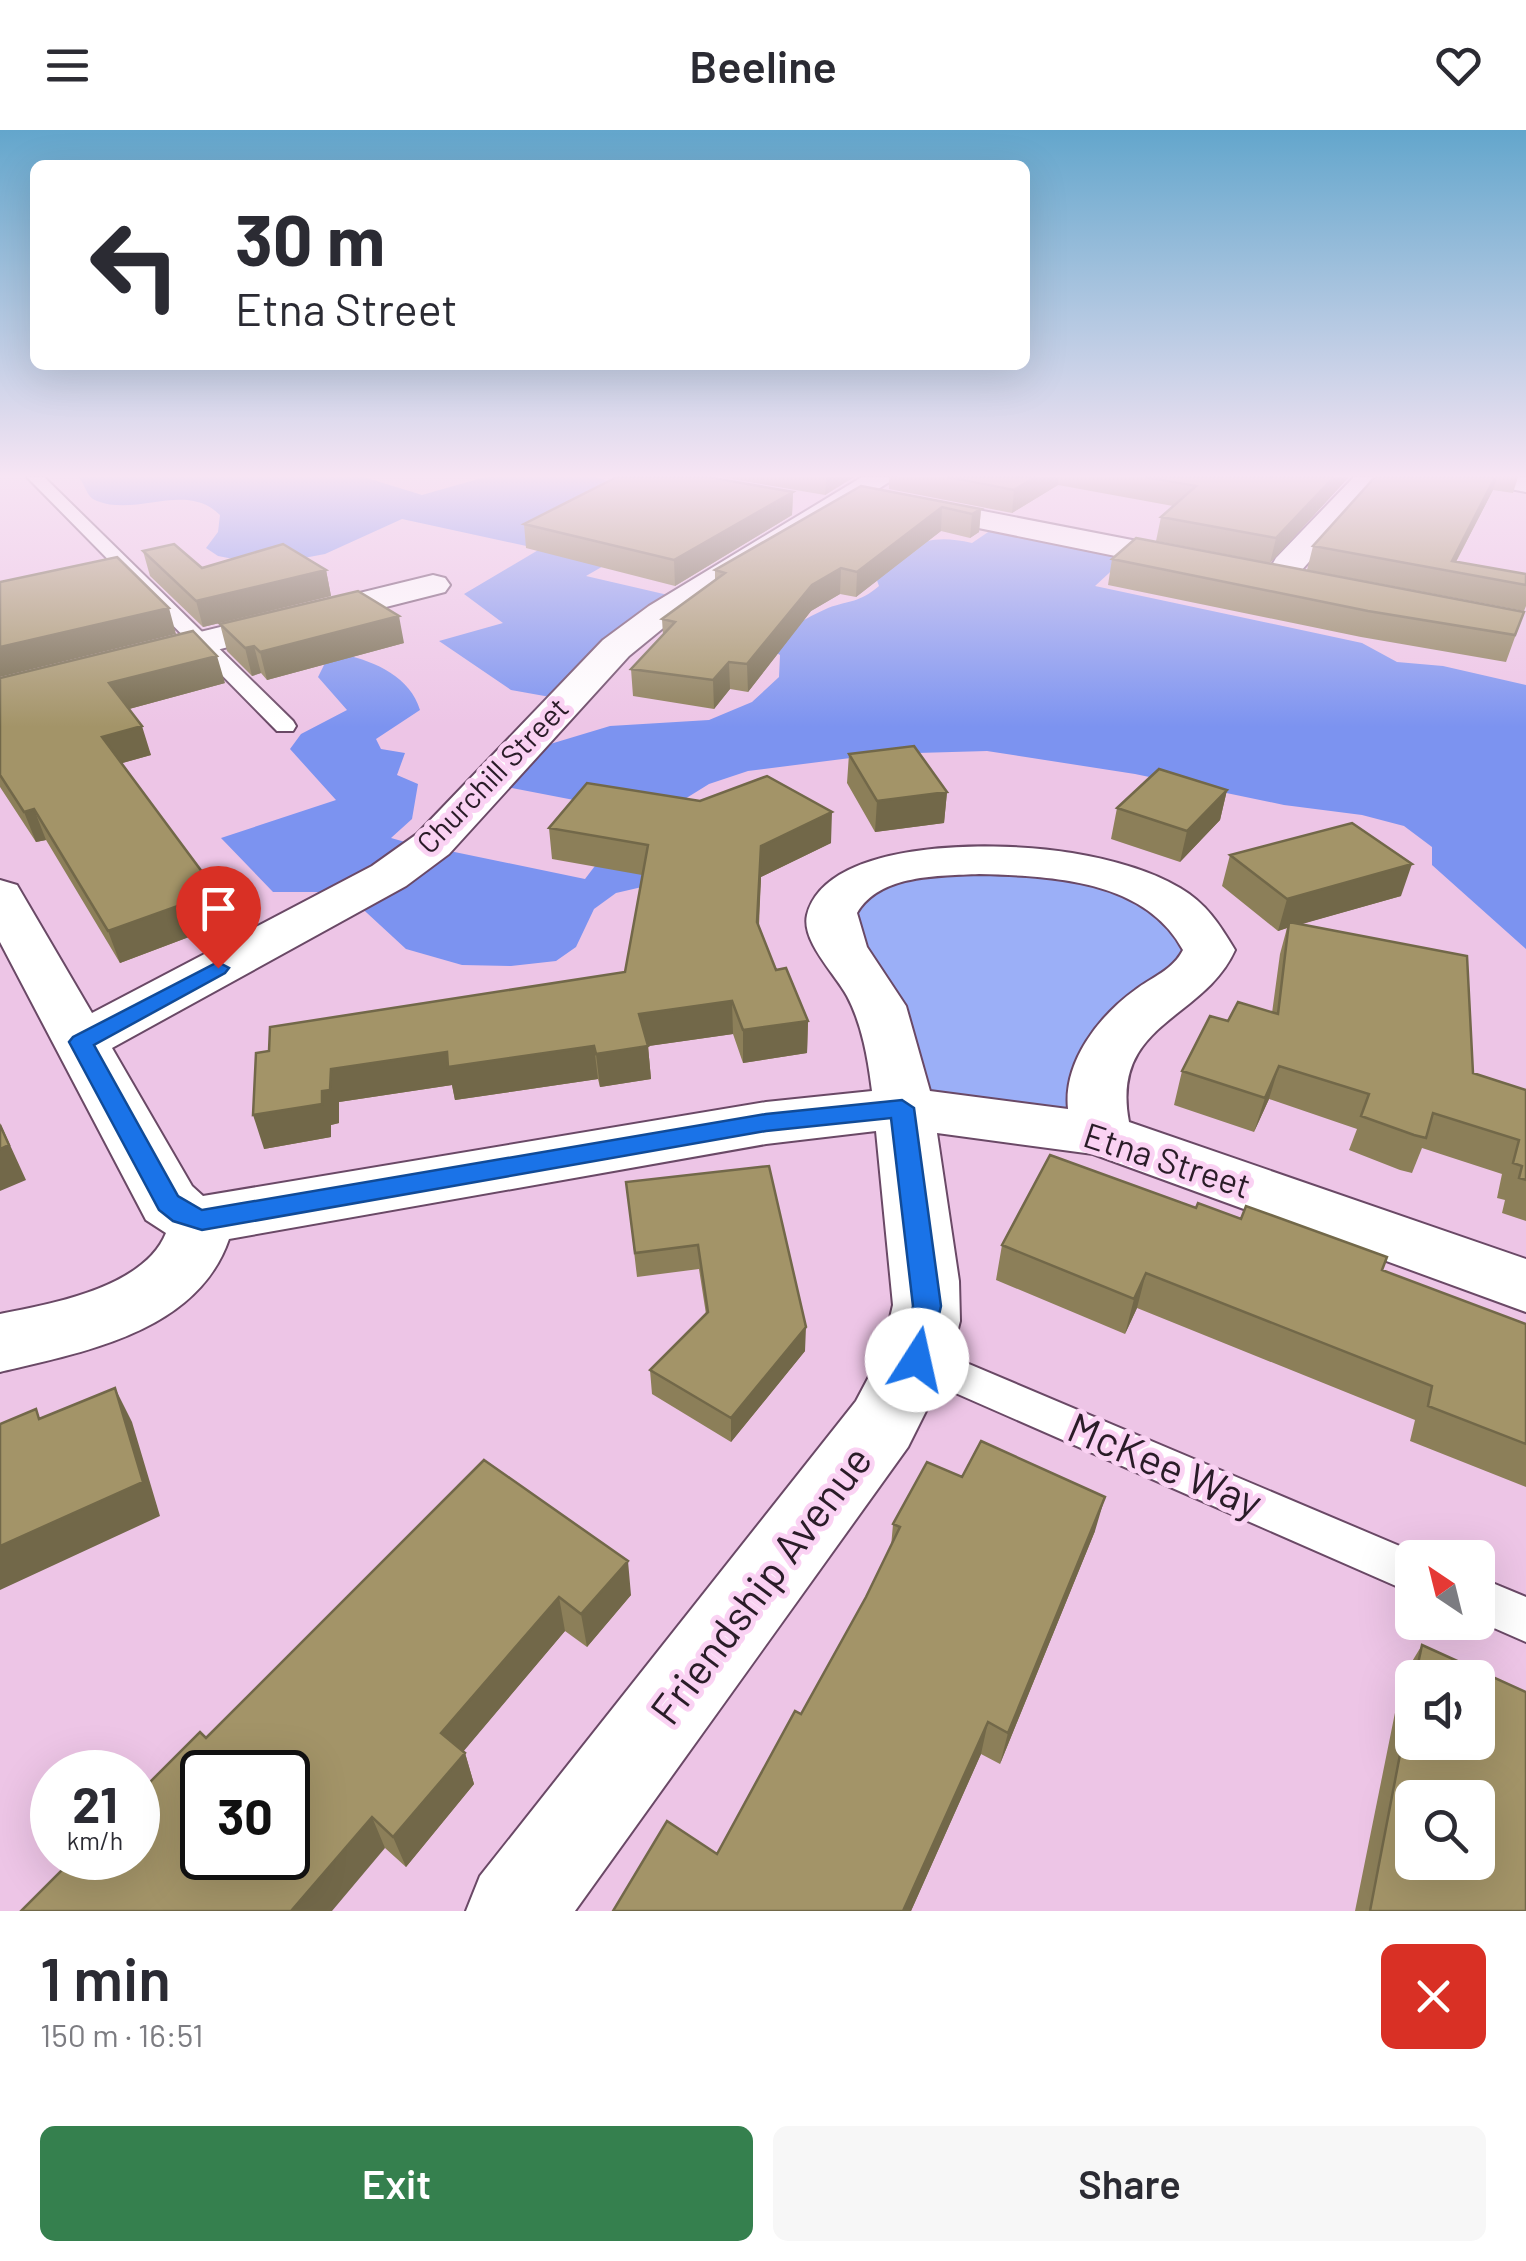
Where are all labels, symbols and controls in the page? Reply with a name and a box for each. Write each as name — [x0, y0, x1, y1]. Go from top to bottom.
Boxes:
icon: menu — [40, 38, 95, 93]
text: Beeline — [689, 38, 837, 92]
icon: heart — [1431, 38, 1486, 93]
text: 30 m — [235, 196, 385, 280]
icon: left — [70, 200, 200, 330]
text: Etna Street — [235, 281, 458, 335]
street label: Churchill Street — [408, 689, 575, 860]
pin — [176, 866, 261, 969]
icon: arrive — [191, 881, 246, 936]
street label: Etna Street — [1079, 1112, 1256, 1206]
position arrow — [865, 1308, 969, 1412]
street label: McKee Way — [1061, 1400, 1270, 1527]
street label: Friendship Avenue — [638, 1435, 881, 1733]
north arrow — [1395, 1540, 1495, 1640]
map controls — [1395, 1540, 1495, 1880]
button: sound — [1395, 1660, 1495, 1760]
speed limit sign: 30 — [180, 1750, 310, 1880]
text: 21 — [72, 1773, 118, 1833]
button: search — [1395, 1780, 1495, 1880]
text: km/h — [67, 1825, 123, 1855]
text: 1 min — [40, 1941, 171, 2013]
button: close — [1381, 1944, 1486, 2049]
text: 150 m · 16:51 — [40, 2015, 203, 2053]
button: Exit — [40, 2126, 753, 2241]
button: Share — [773, 2126, 1486, 2241]

